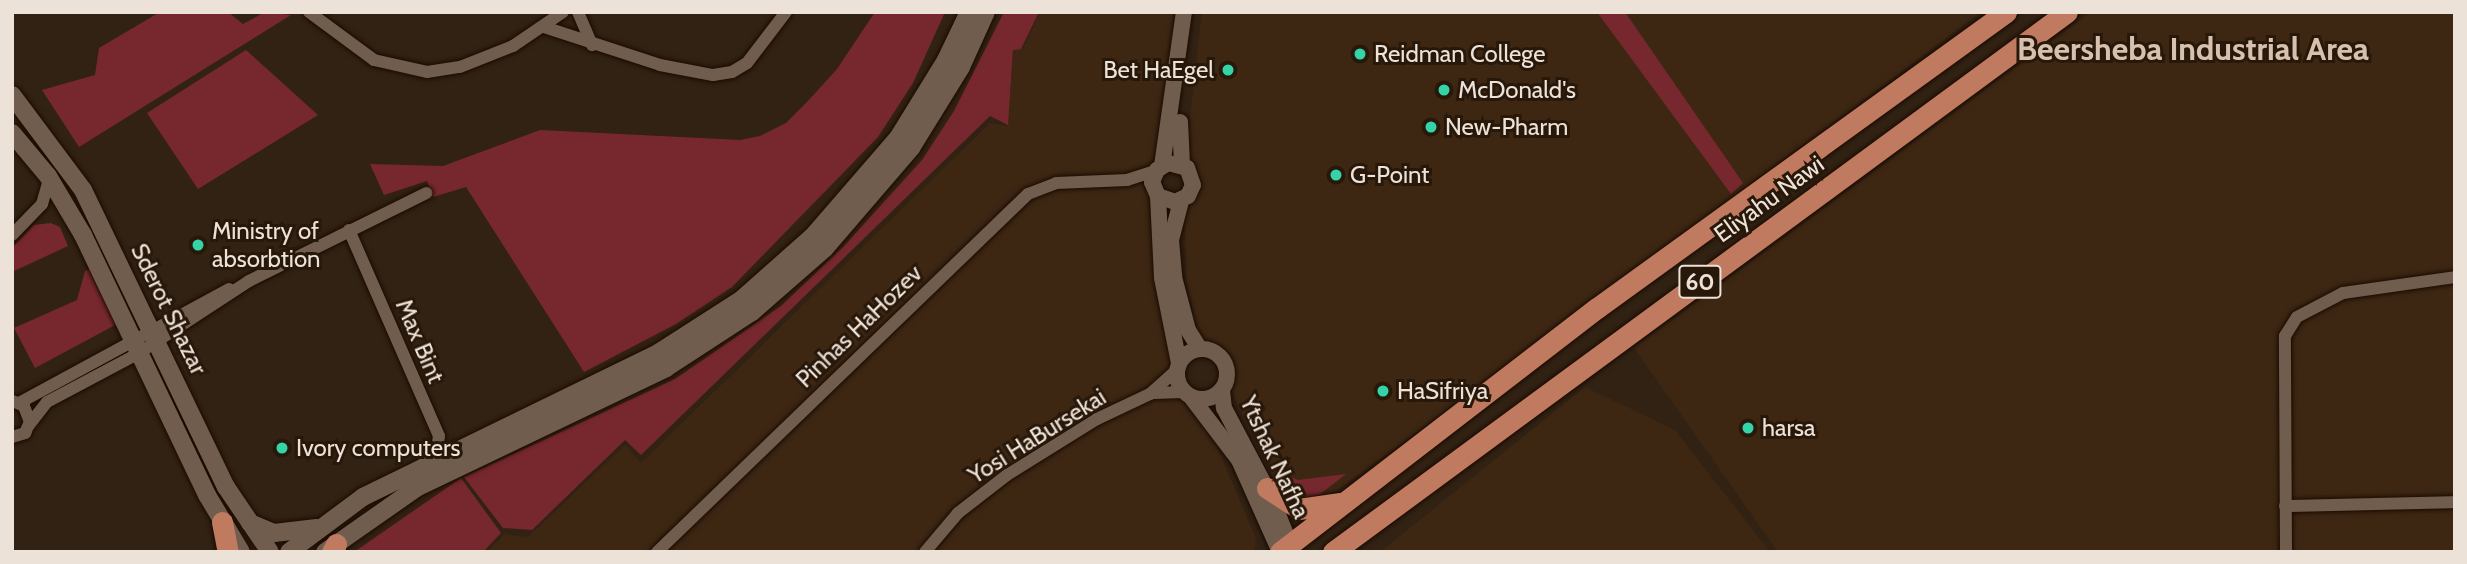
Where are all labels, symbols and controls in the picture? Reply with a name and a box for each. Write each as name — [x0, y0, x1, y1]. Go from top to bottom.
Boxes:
district label: Beersheba Industrial Area — [2017, 30, 2369, 68]
place label: Reidman College — [1374, 40, 1545, 68]
marker: Reidman College — [1352, 46, 1368, 62]
place label: Bet HaEgel — [1103, 56, 1214, 84]
marker: Bet HaEgel — [1220, 62, 1236, 78]
place label: McDonald's — [1458, 76, 1576, 104]
marker: McDonald's — [1436, 82, 1452, 98]
place label: New-Pharm — [1445, 113, 1568, 141]
marker: New-Pharm — [1423, 119, 1439, 135]
street label: Eliyahu Nawi — [1708, 149, 1830, 249]
place label: G-Point — [1350, 161, 1429, 189]
marker: G-Point — [1328, 167, 1344, 183]
place label: Ministry of absorbtion — [212, 217, 321, 273]
marker: Ministry of absorbtion — [190, 237, 206, 253]
street label: Sderot Shazar — [125, 239, 213, 379]
street label: Pinhas HaHozev — [790, 259, 928, 393]
road number: 60 — [1677, 262, 1723, 302]
street label: Max Bint — [390, 295, 450, 387]
place label: HaSifriya — [1397, 377, 1488, 405]
street label: Yosi HaBursekai — [963, 382, 1111, 490]
marker: HaSifriya — [1375, 383, 1391, 399]
street label: Ytshak Nafha — [1234, 391, 1316, 523]
place label: harsa — [1762, 414, 1816, 442]
marker: harsa — [1740, 420, 1756, 436]
place label: Ivory computers — [296, 434, 461, 462]
marker: Ivory computers — [274, 440, 290, 456]

